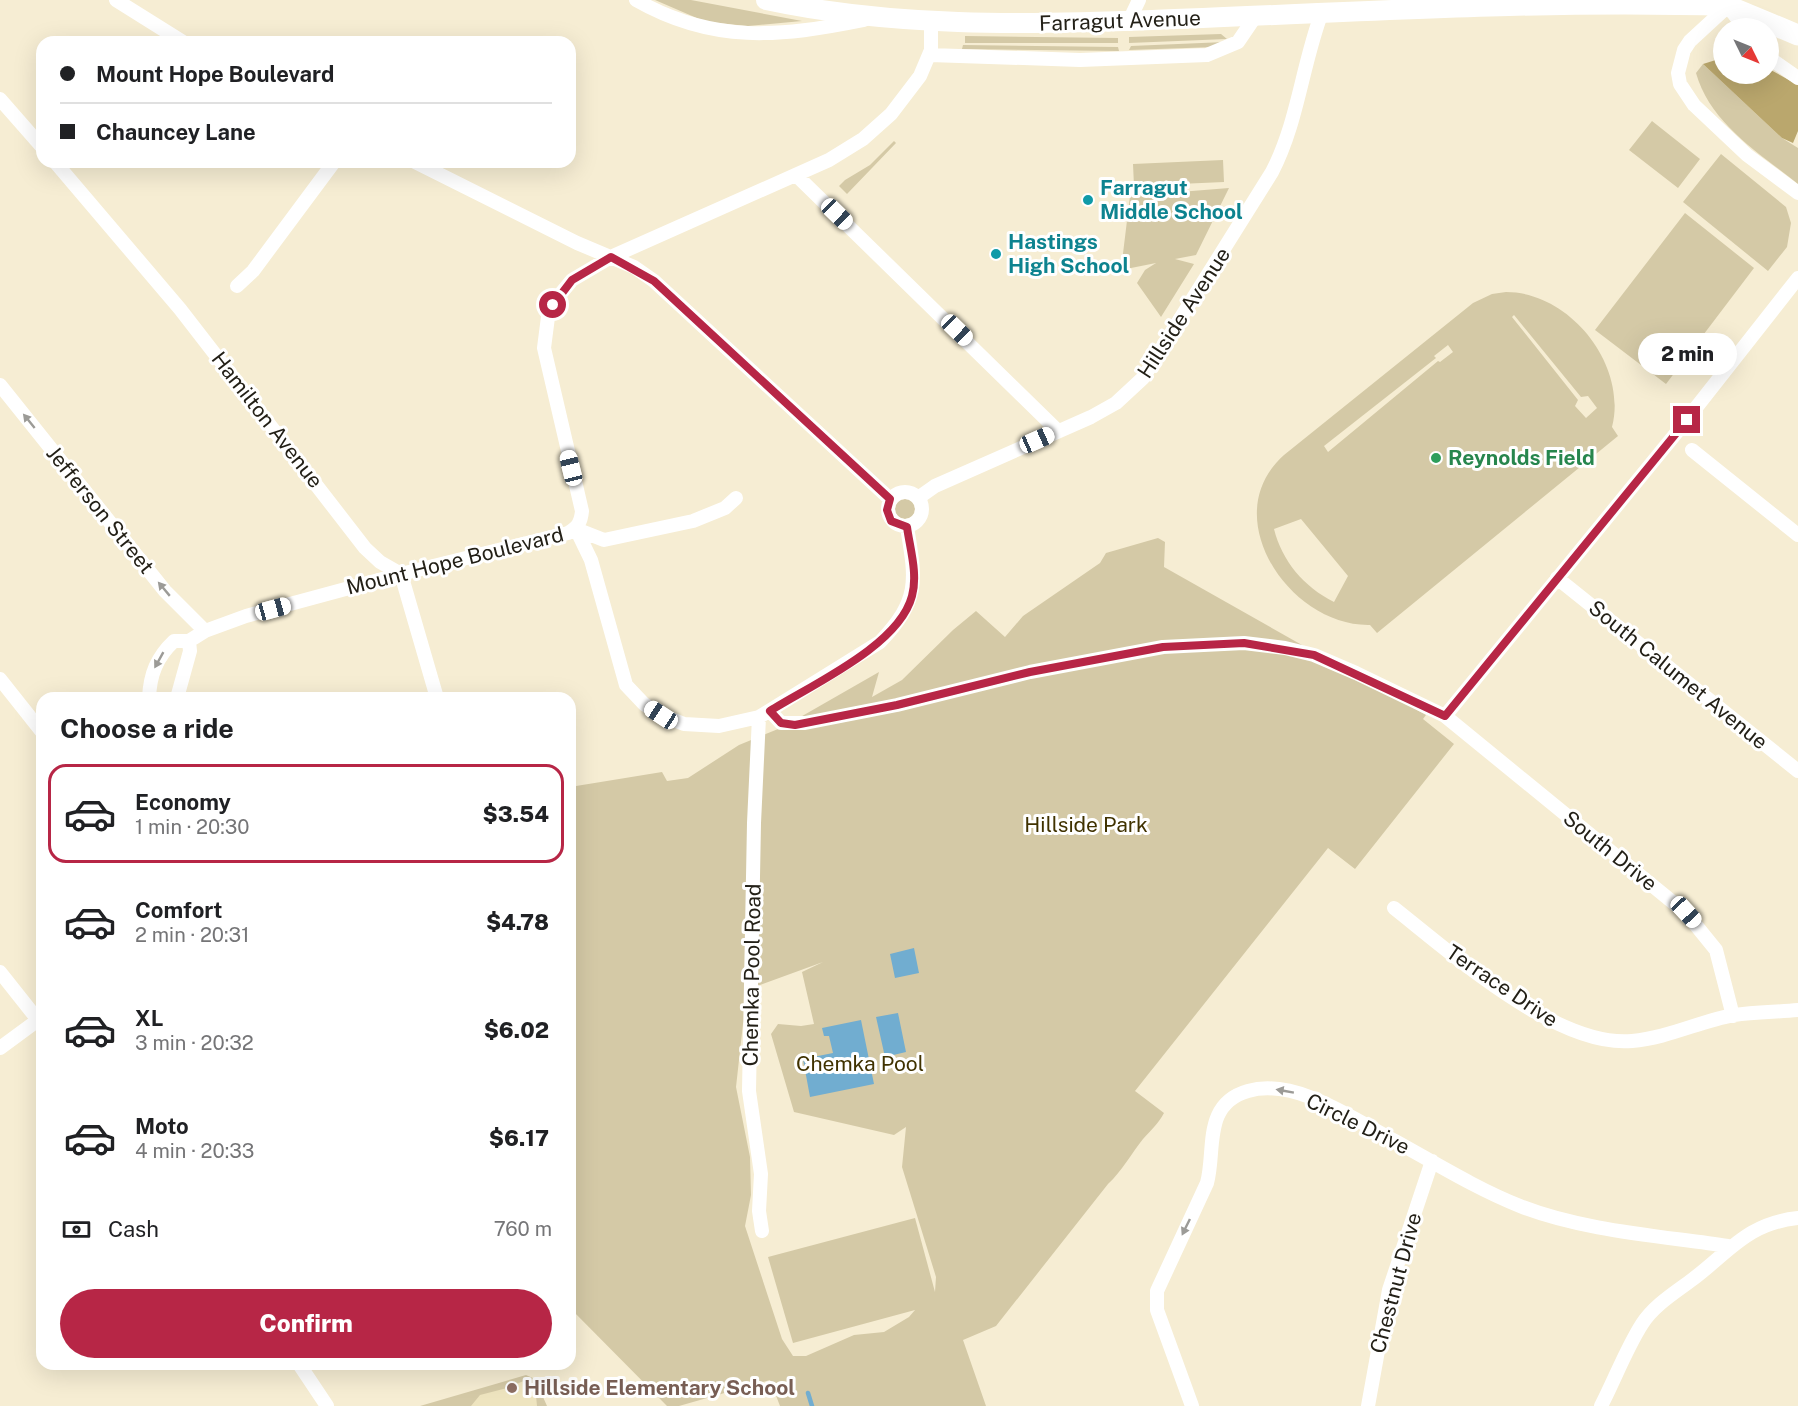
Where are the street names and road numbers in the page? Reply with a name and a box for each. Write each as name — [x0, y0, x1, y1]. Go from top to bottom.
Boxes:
street label: Farragut Avenue — [1039, 5, 1201, 36]
street label: Hillside Avenue — [1132, 243, 1235, 383]
street label: Hamilton Avenue — [207, 347, 328, 493]
street label: Jefferson Street — [41, 441, 159, 578]
street label: Mount Hope Boulevard — [344, 521, 566, 600]
street label: South Calumet Avenue — [1584, 595, 1773, 754]
street label: South Drive — [1558, 805, 1662, 896]
street label: Chemka Pool Road — [737, 883, 766, 1067]
street label: Terrace Drive — [1442, 939, 1563, 1032]
street label: Circle Drive — [1302, 1088, 1414, 1159]
street label: Chestnut Drive — [1365, 1210, 1426, 1356]

